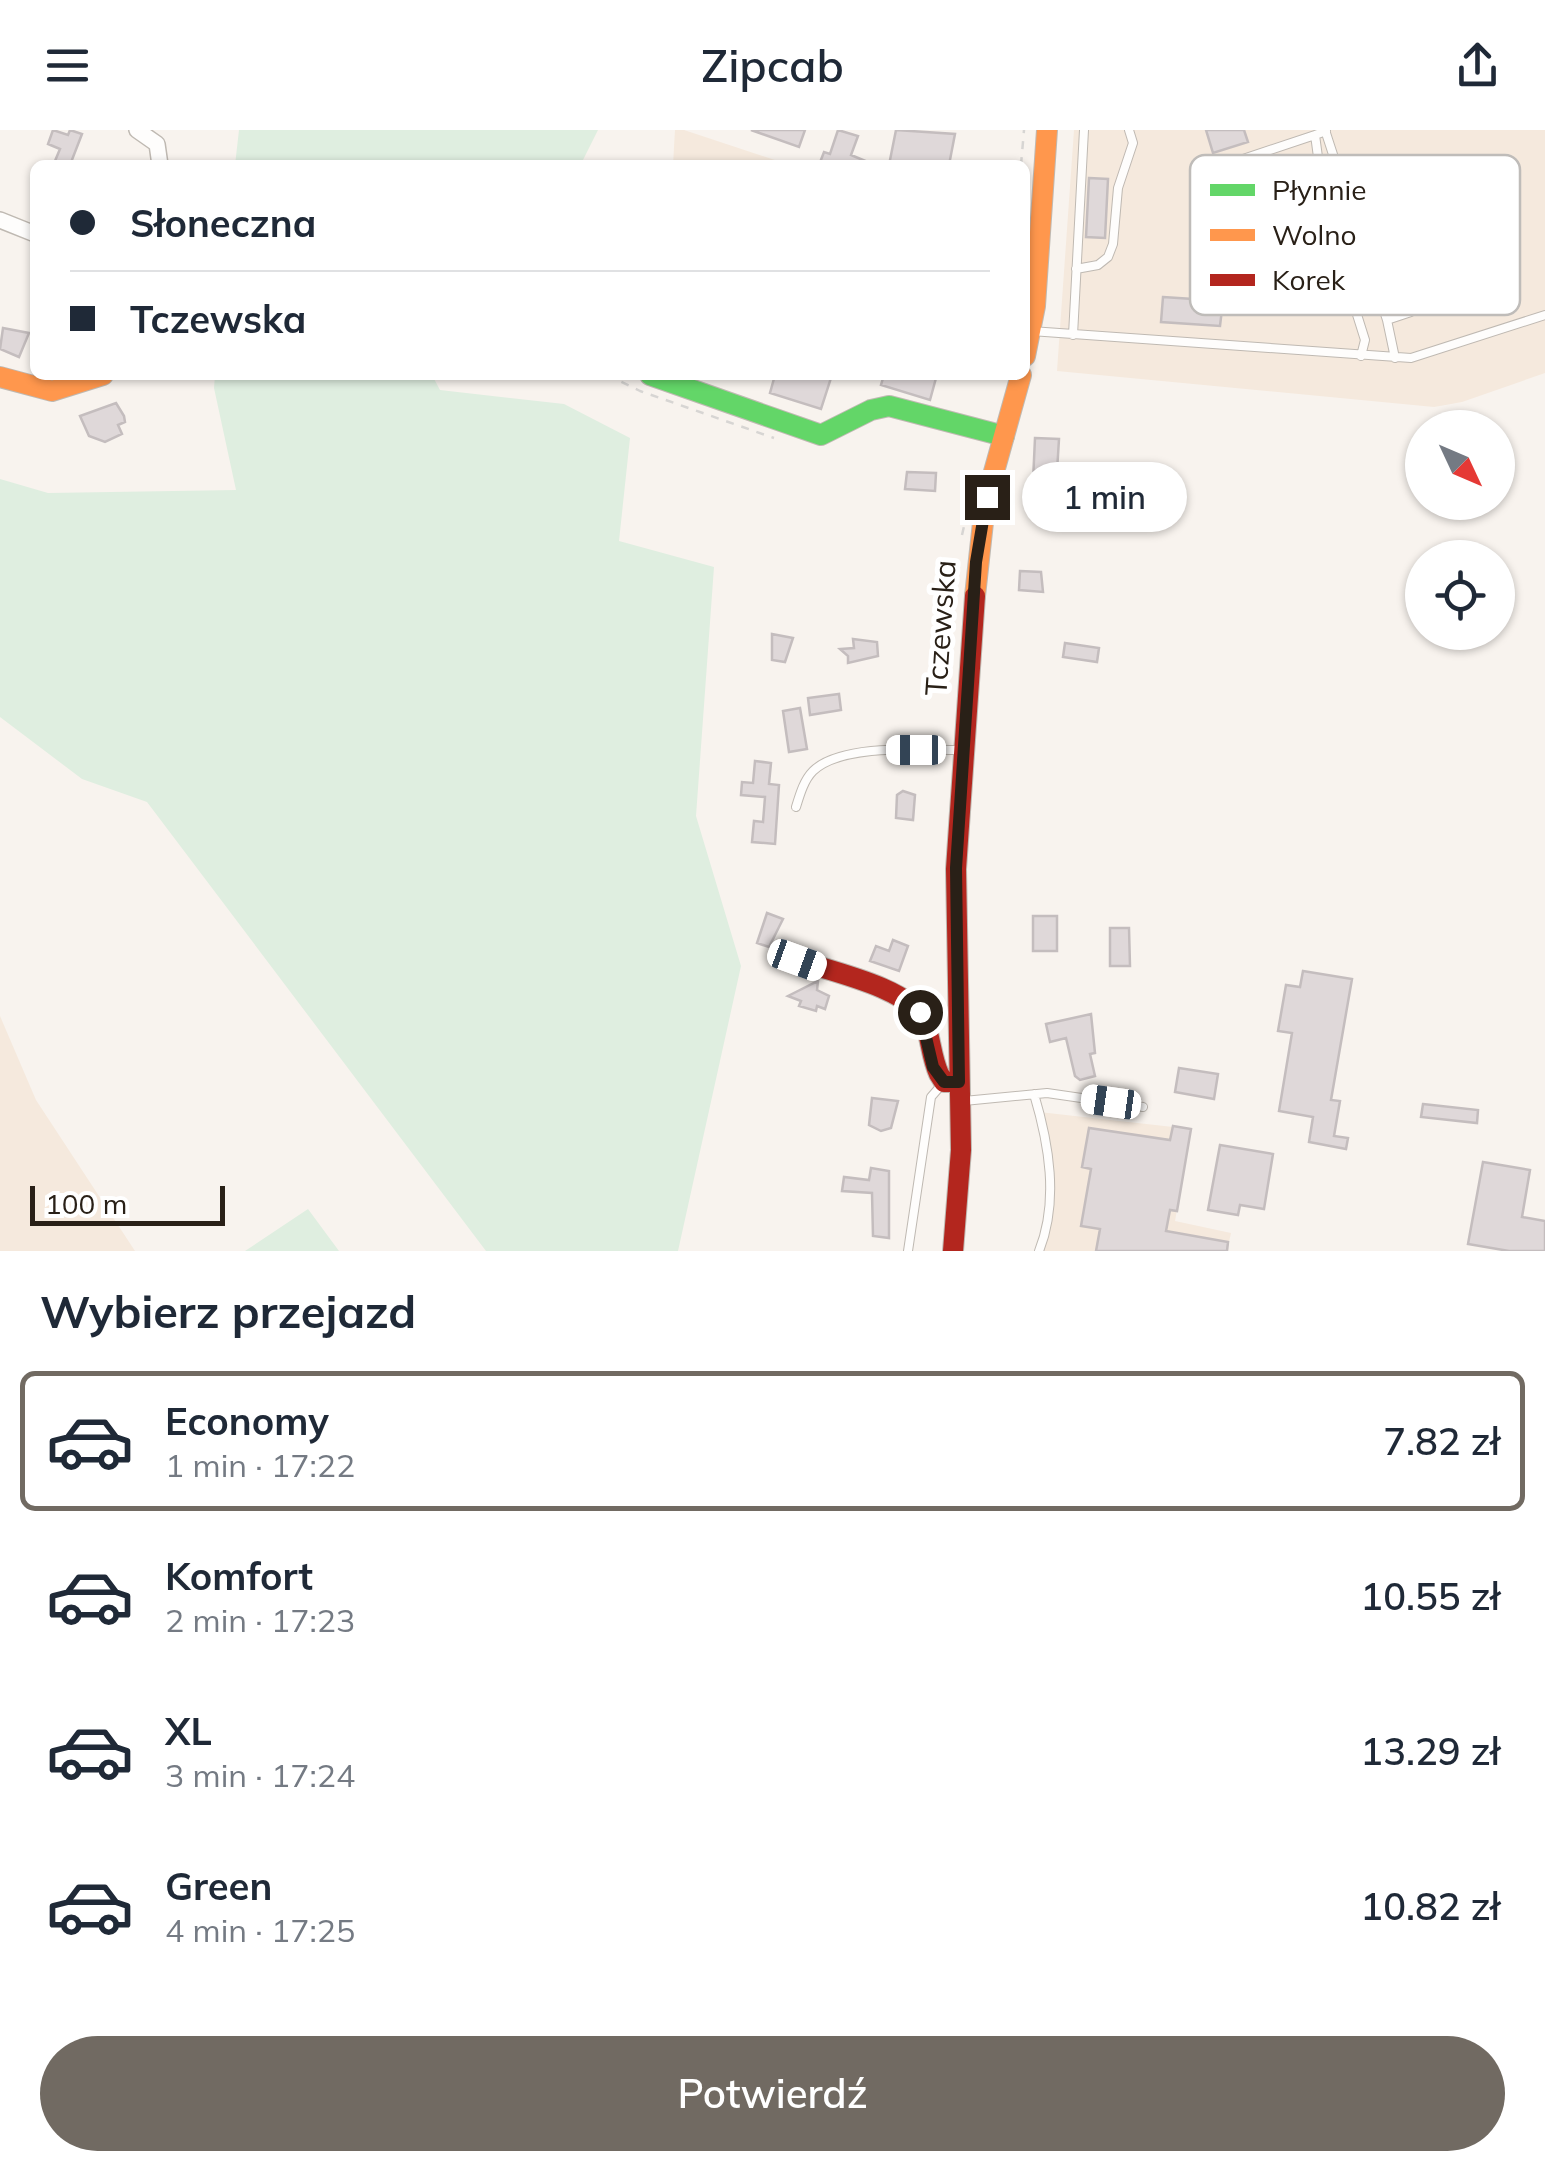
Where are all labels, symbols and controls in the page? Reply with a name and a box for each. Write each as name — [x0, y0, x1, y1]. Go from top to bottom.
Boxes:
text: Zipcab — [701, 37, 844, 93]
icon: menu — [40, 38, 95, 93]
icon: share — [1450, 38, 1505, 93]
legend — [1190, 155, 1520, 315]
text: Płynnie — [1272, 172, 1366, 207]
text: Słoneczna — [130, 199, 316, 247]
text: Wolno — [1272, 217, 1357, 252]
text: Korek — [1272, 262, 1346, 297]
text: Tczewska — [130, 295, 306, 343]
north arrow — [1405, 410, 1515, 520]
map controls — [1405, 410, 1515, 650]
callout: 1 min — [1022, 462, 1187, 532]
route end — [965, 475, 1010, 520]
text: 1 min — [1063, 477, 1146, 517]
button: locate — [1405, 540, 1515, 650]
street label: Tczewska — [916, 559, 964, 697]
car — [886, 735, 946, 765]
car — [764, 936, 830, 984]
route start — [898, 990, 943, 1035]
car — [1079, 1083, 1143, 1121]
scale bar — [30, 1181, 225, 1226]
text: 100 m — [45, 1186, 127, 1221]
text: Wybierz przejazd — [40, 1283, 416, 1339]
icon: car — [45, 1396, 135, 1486]
text: Economy — [165, 1397, 329, 1445]
text: 7.82 zł — [1383, 1417, 1500, 1465]
text: 1 min · 17:22 — [165, 1445, 355, 1485]
icon: car — [45, 1551, 135, 1641]
text: Komfort — [165, 1552, 313, 1600]
text: 10.55 zł — [1360, 1572, 1500, 1620]
text: 2 min · 17:23 — [165, 1600, 355, 1640]
icon: car — [45, 1706, 135, 1796]
text: XL — [165, 1707, 212, 1755]
text: 13.29 zł — [1360, 1727, 1500, 1775]
text: 3 min · 17:24 — [165, 1755, 355, 1795]
icon: car — [45, 1861, 135, 1951]
text: Green — [165, 1862, 272, 1910]
text: 10.82 zł — [1360, 1882, 1500, 1930]
text: 4 min · 17:25 — [165, 1910, 355, 1950]
button: Potwierdź — [40, 2036, 1505, 2151]

